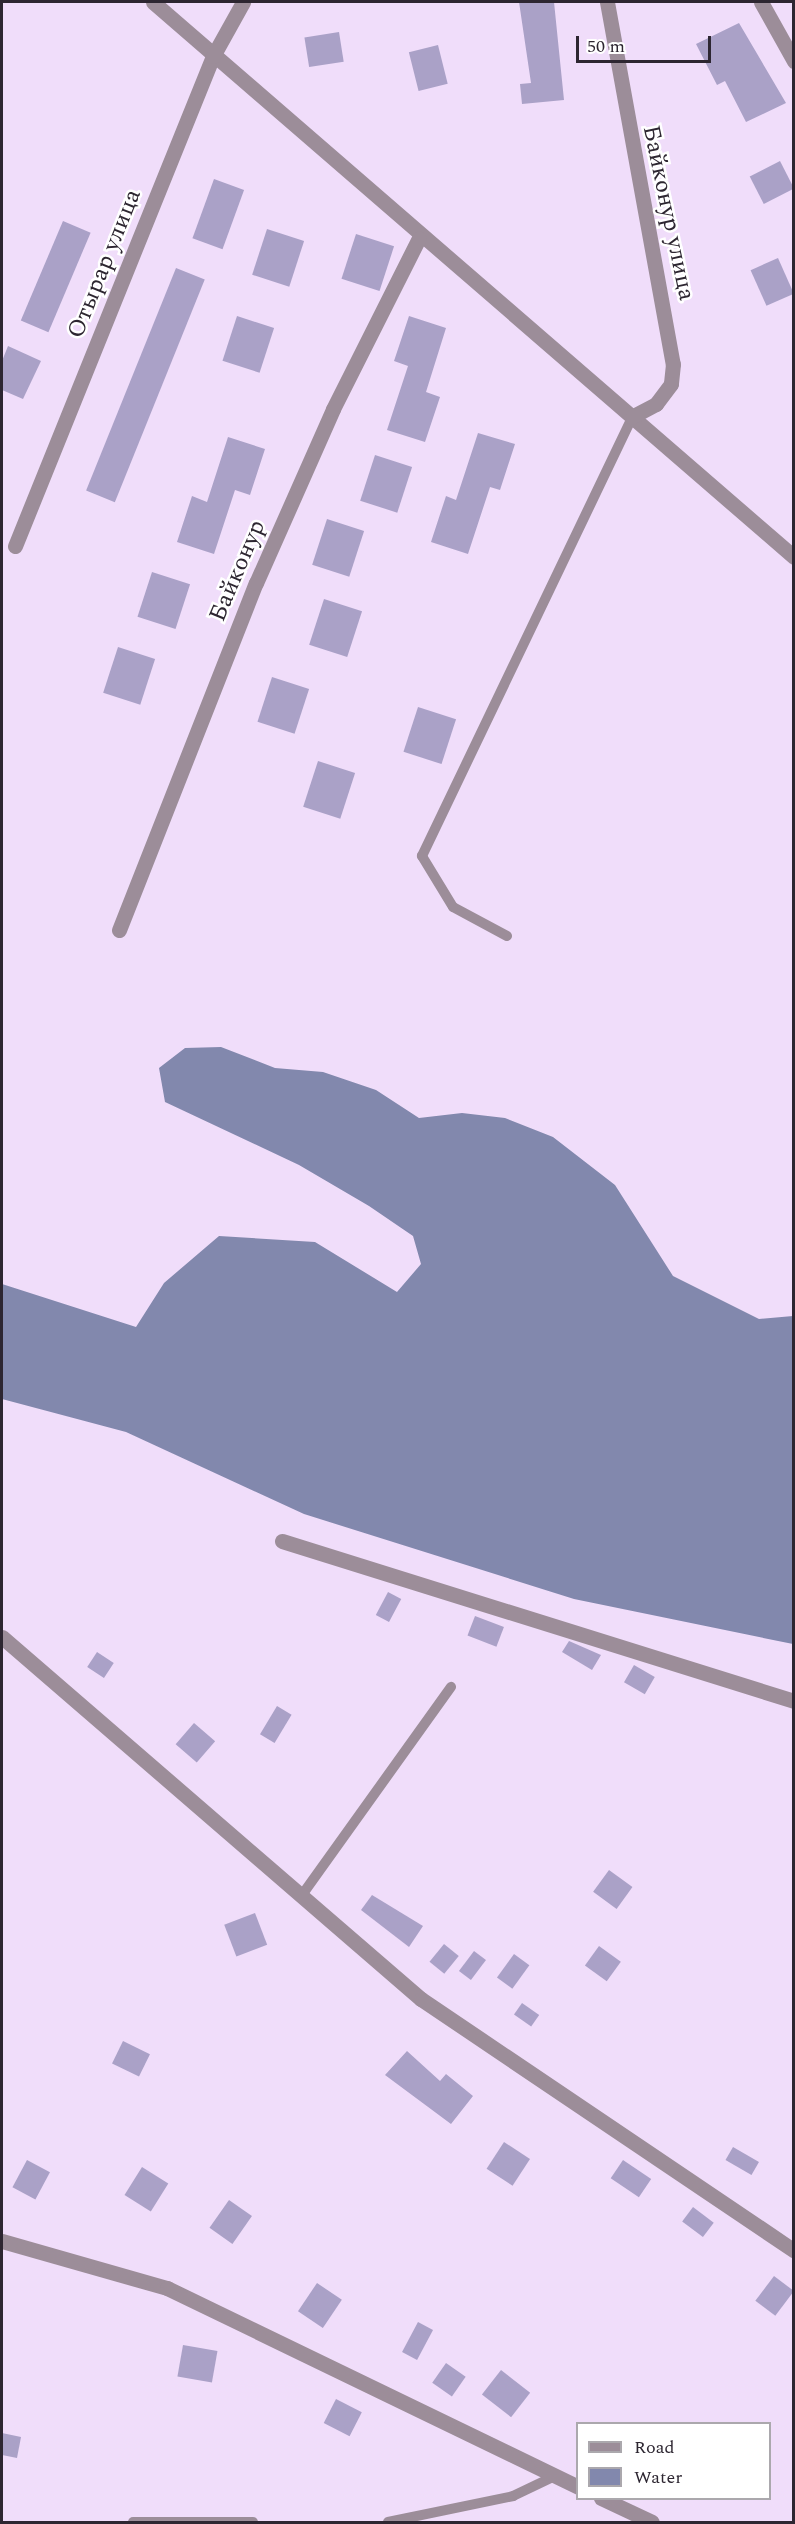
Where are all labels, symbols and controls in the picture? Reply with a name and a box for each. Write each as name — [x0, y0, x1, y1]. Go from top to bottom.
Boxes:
scale bar — [579, 24, 714, 62]
text: 50 m — [587, 33, 625, 60]
street label: Байконур улица — [635, 123, 701, 303]
street label: Отырар улица — [62, 185, 148, 343]
street label: Байконур — [204, 516, 272, 626]
legend — [576, 2422, 771, 2500]
text: Road — [634, 2434, 675, 2461]
text: Water — [634, 2464, 682, 2491]

